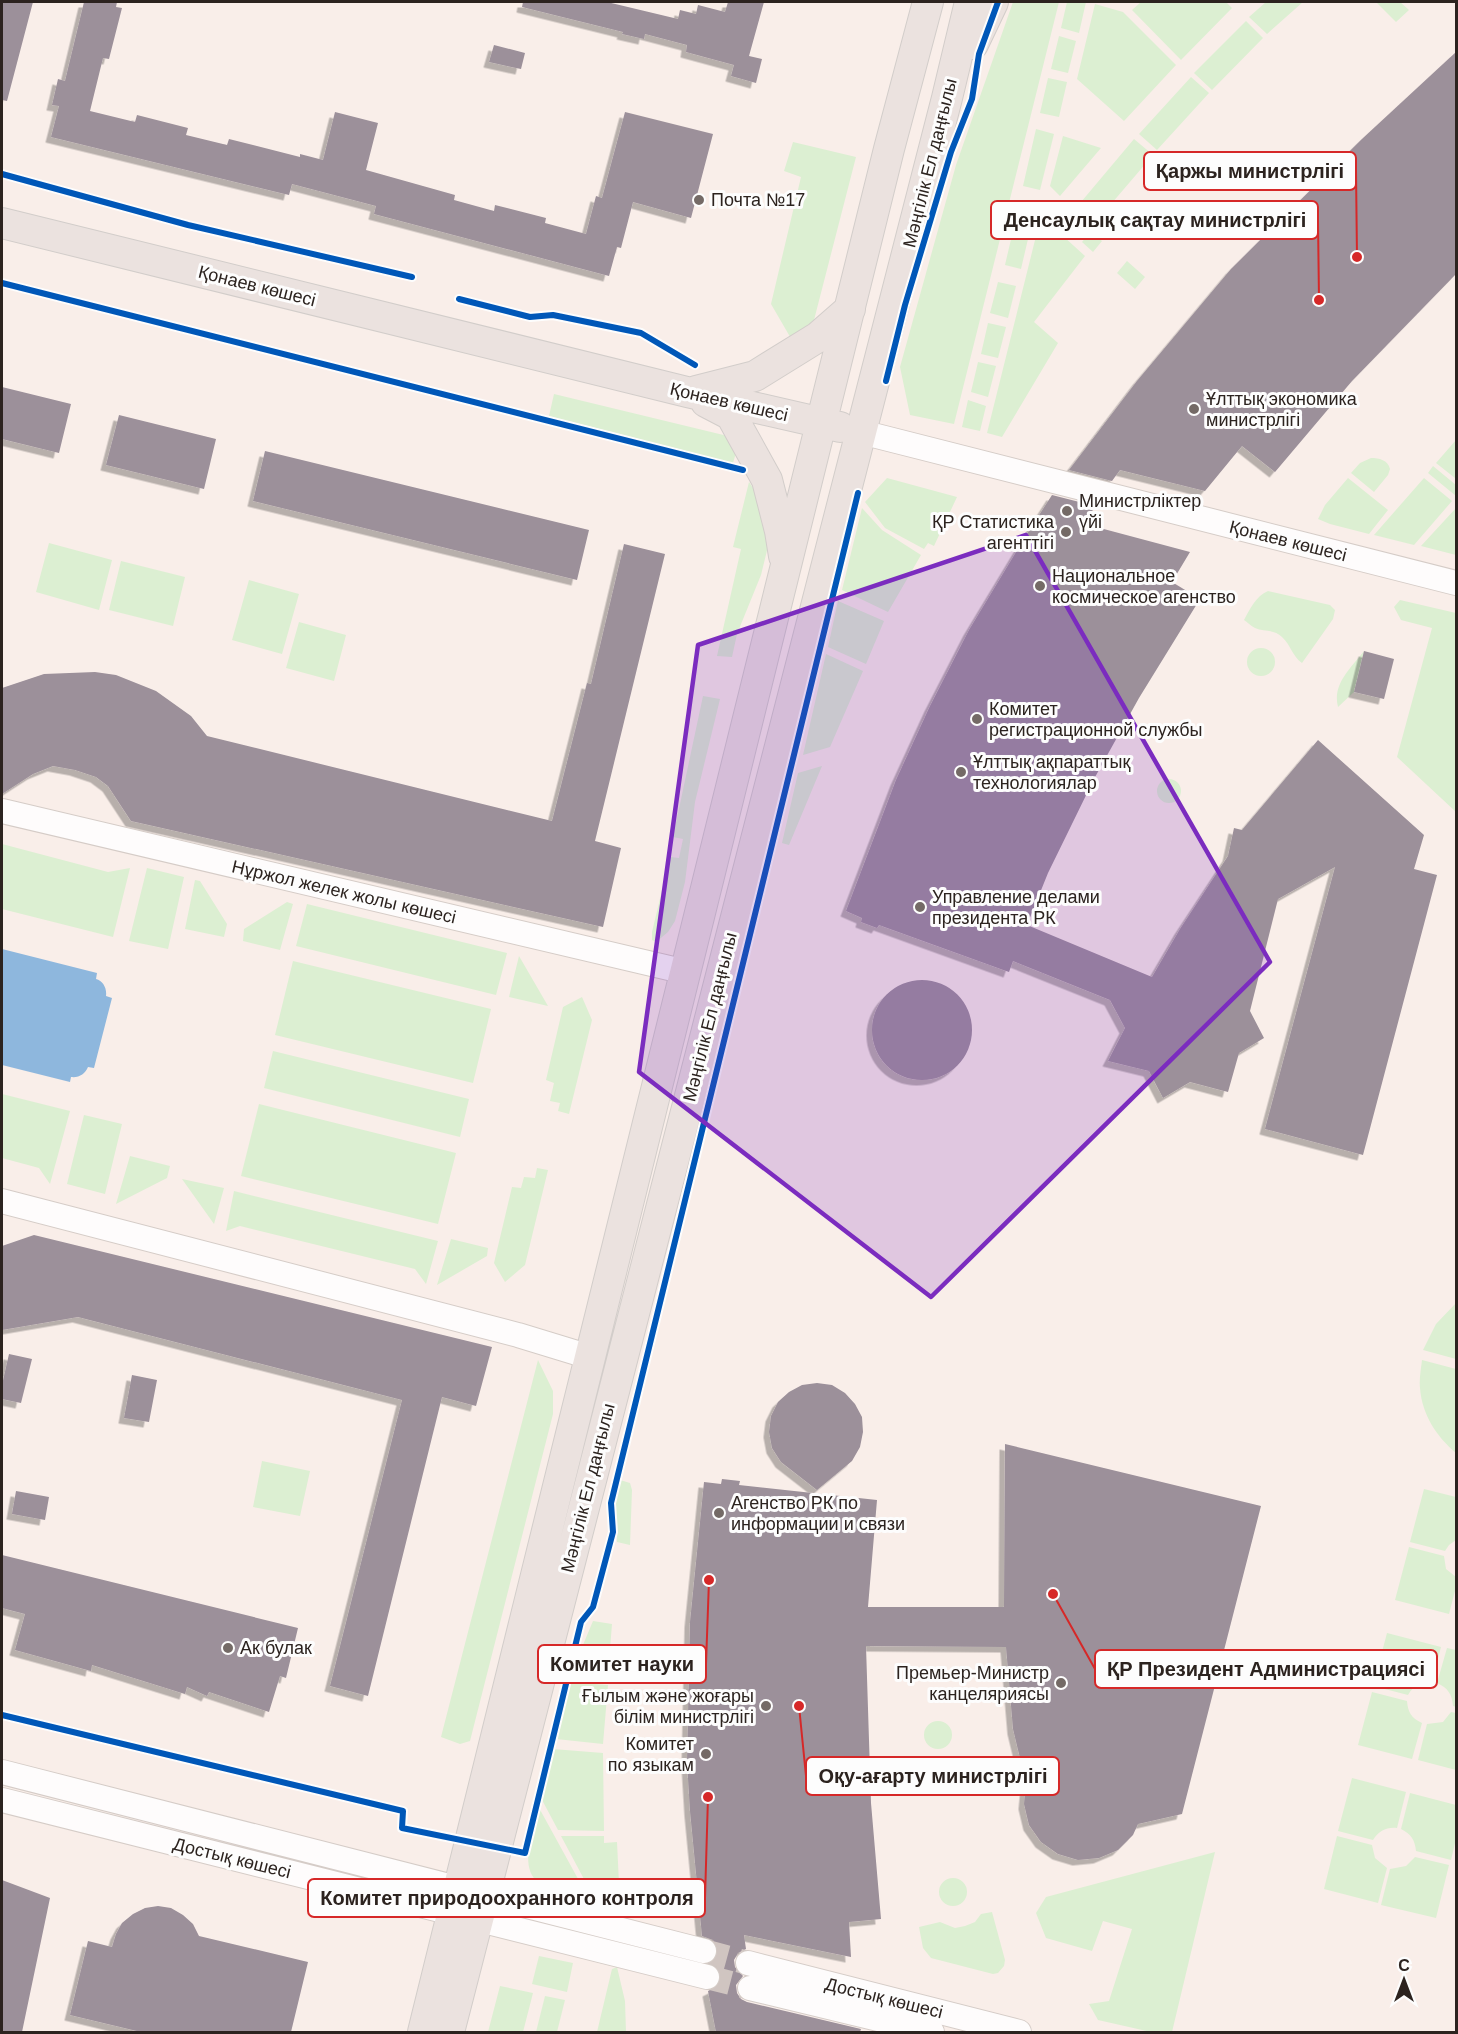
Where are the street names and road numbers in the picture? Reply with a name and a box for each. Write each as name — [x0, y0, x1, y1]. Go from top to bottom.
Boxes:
street label: Мәңгілік Ел даңғылы — [899, 76, 961, 250]
street label: Қонаев көшесі — [196, 262, 318, 310]
street label: Қонаев көшесі — [668, 379, 790, 425]
street label: Қонаев көшесі — [1227, 517, 1349, 565]
street label: Нұржол желек жолы көшесі — [230, 856, 458, 928]
street label: Мәңгілік Ел даңғылы — [679, 930, 741, 1104]
street label: Мәңгілік Ел даңғылы — [557, 1401, 619, 1575]
street label: Достық көшесі — [171, 1834, 293, 1882]
street label: Достық көшесі — [823, 1974, 945, 2022]

